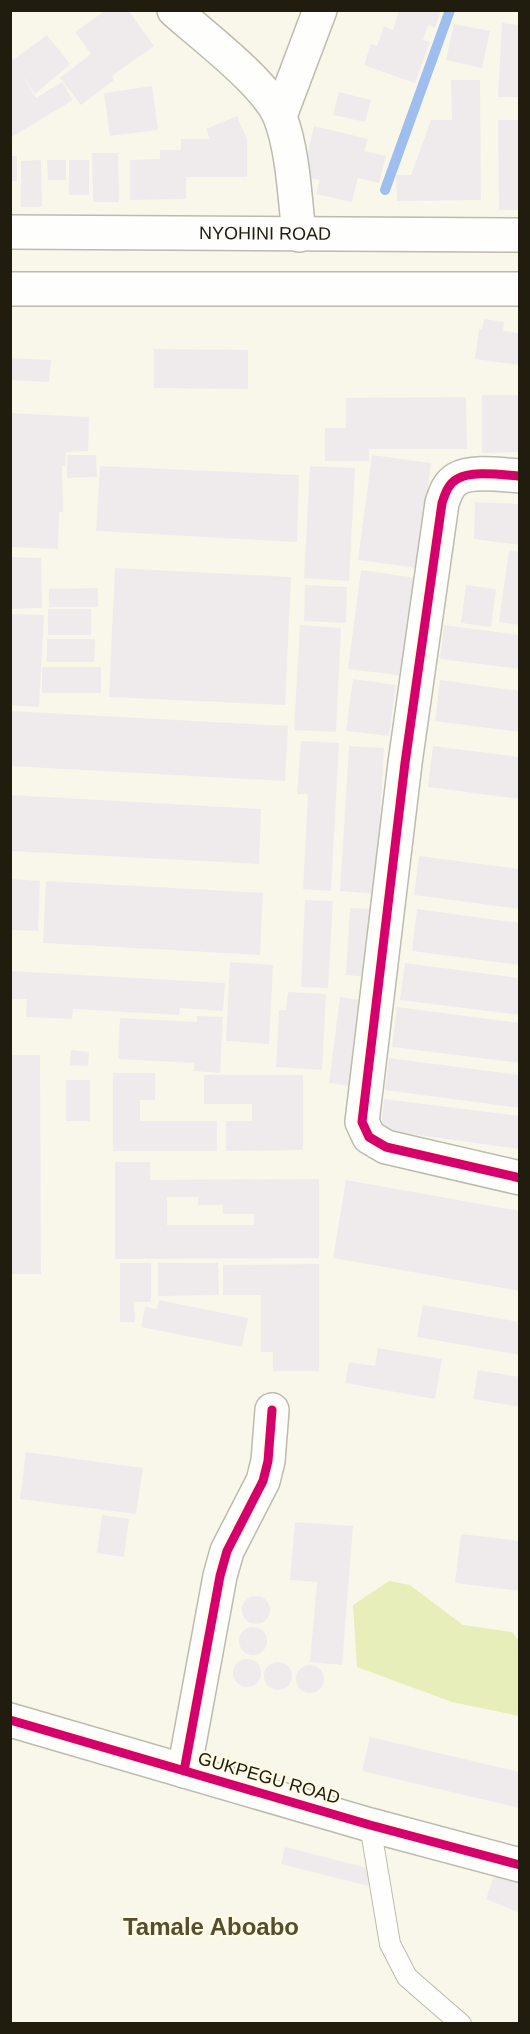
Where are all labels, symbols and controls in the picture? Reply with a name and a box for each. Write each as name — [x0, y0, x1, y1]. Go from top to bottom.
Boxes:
street label: NYOHINI ROAD — [199, 223, 331, 244]
street label: GUKPEGU ROAD — [196, 1748, 342, 1808]
district label: Tamale Aboabo — [123, 1913, 299, 1940]

